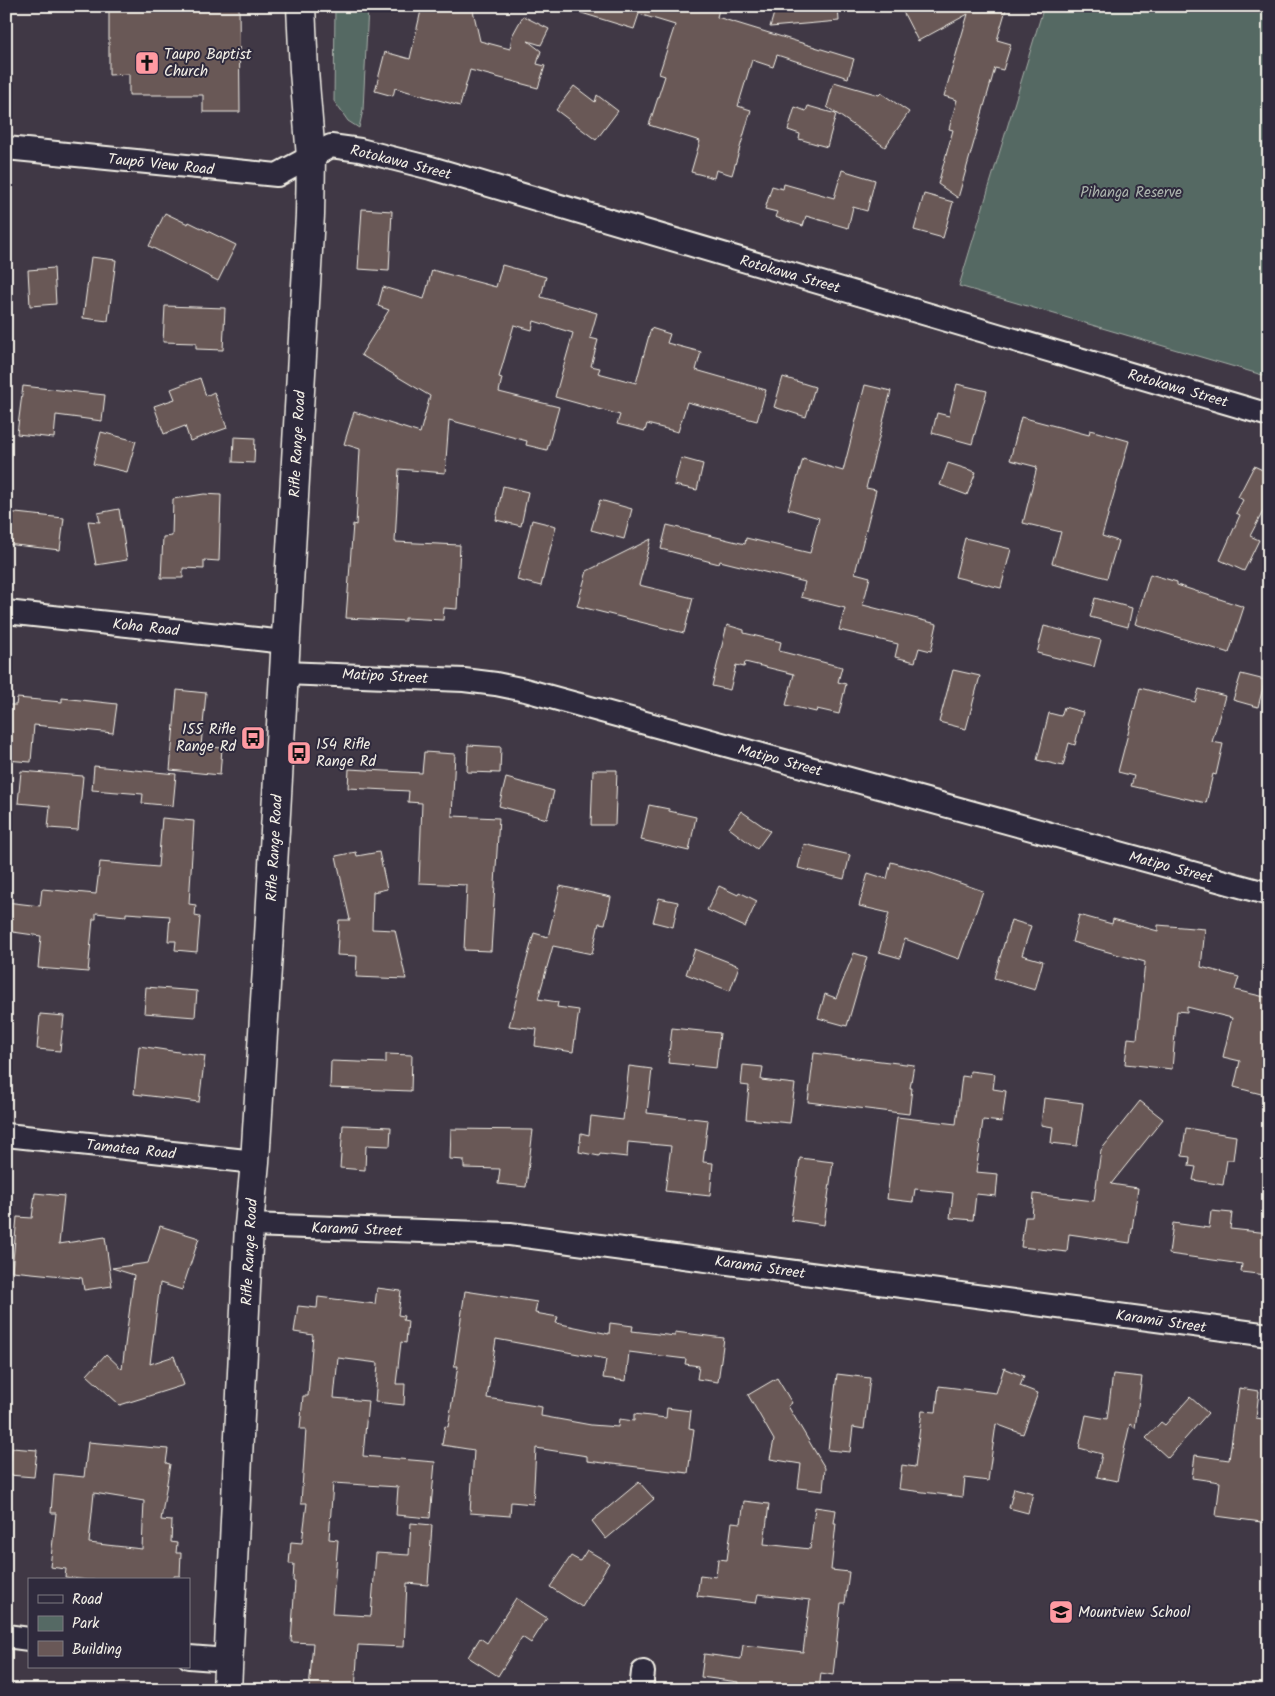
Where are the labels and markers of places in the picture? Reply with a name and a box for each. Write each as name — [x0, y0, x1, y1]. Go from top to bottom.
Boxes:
place label: Taupo Baptist Church — [164, 43, 252, 84]
church icon: Taupo Baptist Church — [134, 50, 160, 76]
place label: 155 Rifle Range Rd — [176, 718, 237, 759]
bus stop icon: 155 Rifle Range Rd — [240, 725, 266, 751]
place label: 154 Rifle Range Rd — [316, 733, 376, 774]
bus stop icon: 154 Rifle Range Rd — [286, 740, 312, 766]
school or university icon: Mountview School — [1048, 1599, 1074, 1625]
place label: Mountview School — [1078, 1601, 1191, 1625]

